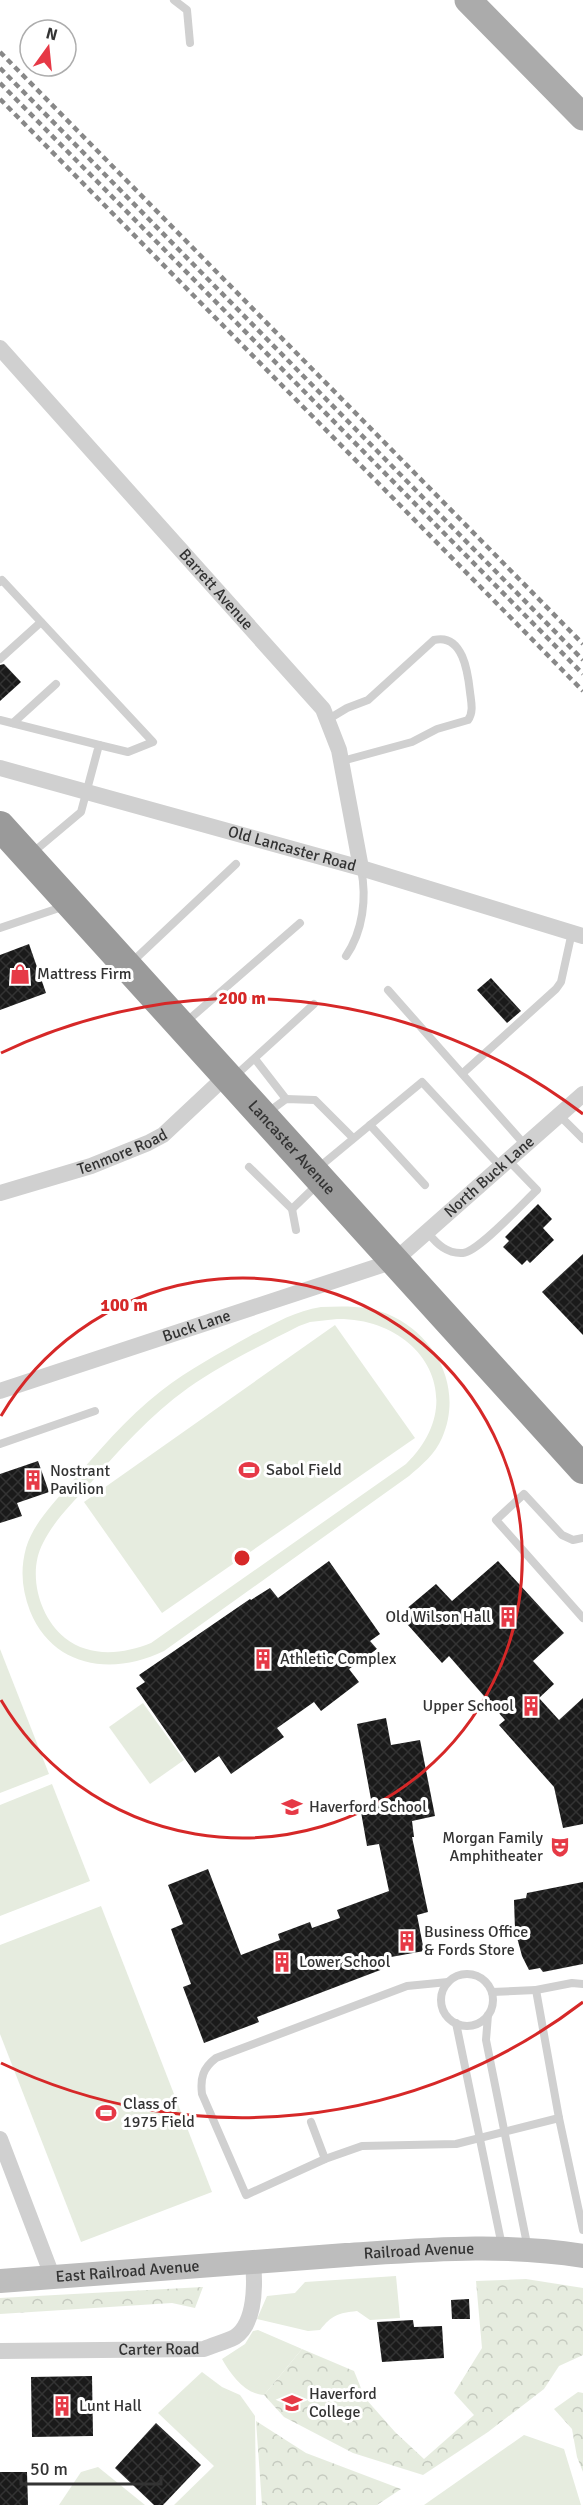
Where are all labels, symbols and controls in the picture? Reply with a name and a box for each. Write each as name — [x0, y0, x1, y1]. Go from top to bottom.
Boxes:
north arrow — [18, 18, 78, 78]
text: N — [44, 23, 60, 46]
street label: Barrett Avenue — [175, 545, 258, 634]
street label: Old Lancaster Road — [226, 822, 358, 876]
shop icon: Mattress Firm — [8, 962, 32, 986]
place label: Mattress Firm — [37, 964, 132, 984]
text: 200 m — [218, 987, 266, 1009]
street label: Lancaster Avenue — [244, 1096, 339, 1199]
street label: Tenmore Road — [75, 1125, 171, 1180]
street label: North Buck Lane — [440, 1132, 539, 1222]
text: 100 m — [100, 1294, 148, 1316]
street label: Buck Lane — [160, 1306, 233, 1347]
sports icon: Sabol Field — [237, 1458, 261, 1482]
place label: Sabol Field — [266, 1460, 342, 1480]
place label: Nostrant Pavilion — [50, 1461, 110, 1499]
building icon: Nostrant Pavilion — [21, 1468, 45, 1492]
centre of rings — [232, 1548, 252, 1568]
building icon: Old Wilson Hall — [496, 1605, 520, 1629]
place label: Old Wilson Hall — [386, 1607, 491, 1627]
building icon: Athletic Complex — [251, 1647, 275, 1671]
place label: Athletic Complex — [280, 1649, 397, 1669]
building icon: Upper School — [519, 1694, 543, 1718]
place label: Upper School — [422, 1696, 514, 1716]
school or university icon: Haverford School — [280, 1795, 304, 1819]
place label: Haverford School — [309, 1797, 427, 1817]
place label: Morgan Family Amphitheater — [442, 1828, 544, 1866]
theatre icon: Morgan Family Amphitheater — [548, 1835, 572, 1859]
place label: Business Office & Fords Store — [424, 1922, 528, 1960]
building icon: Business Office & Fords Store — [395, 1929, 419, 1953]
building icon: Lower School — [270, 1950, 294, 1974]
place label: Lower School — [299, 1952, 391, 1972]
place label: Class of 1975 Field — [123, 2094, 195, 2132]
sports icon: Class of 1975 Field — [94, 2101, 118, 2125]
street label: Railroad Avenue — [363, 2239, 474, 2264]
street label: East Railroad Avenue — [55, 2256, 200, 2287]
street label: Carter Road — [118, 2339, 200, 2360]
place label: Haverford College — [309, 2384, 377, 2422]
school or university icon: Haverford College — [280, 2391, 304, 2415]
building icon: Lunt Hall — [50, 2394, 74, 2418]
place label: Lunt Hall — [79, 2396, 142, 2416]
scale bar — [21, 2448, 160, 2486]
text: 50 m — [30, 2458, 68, 2480]

